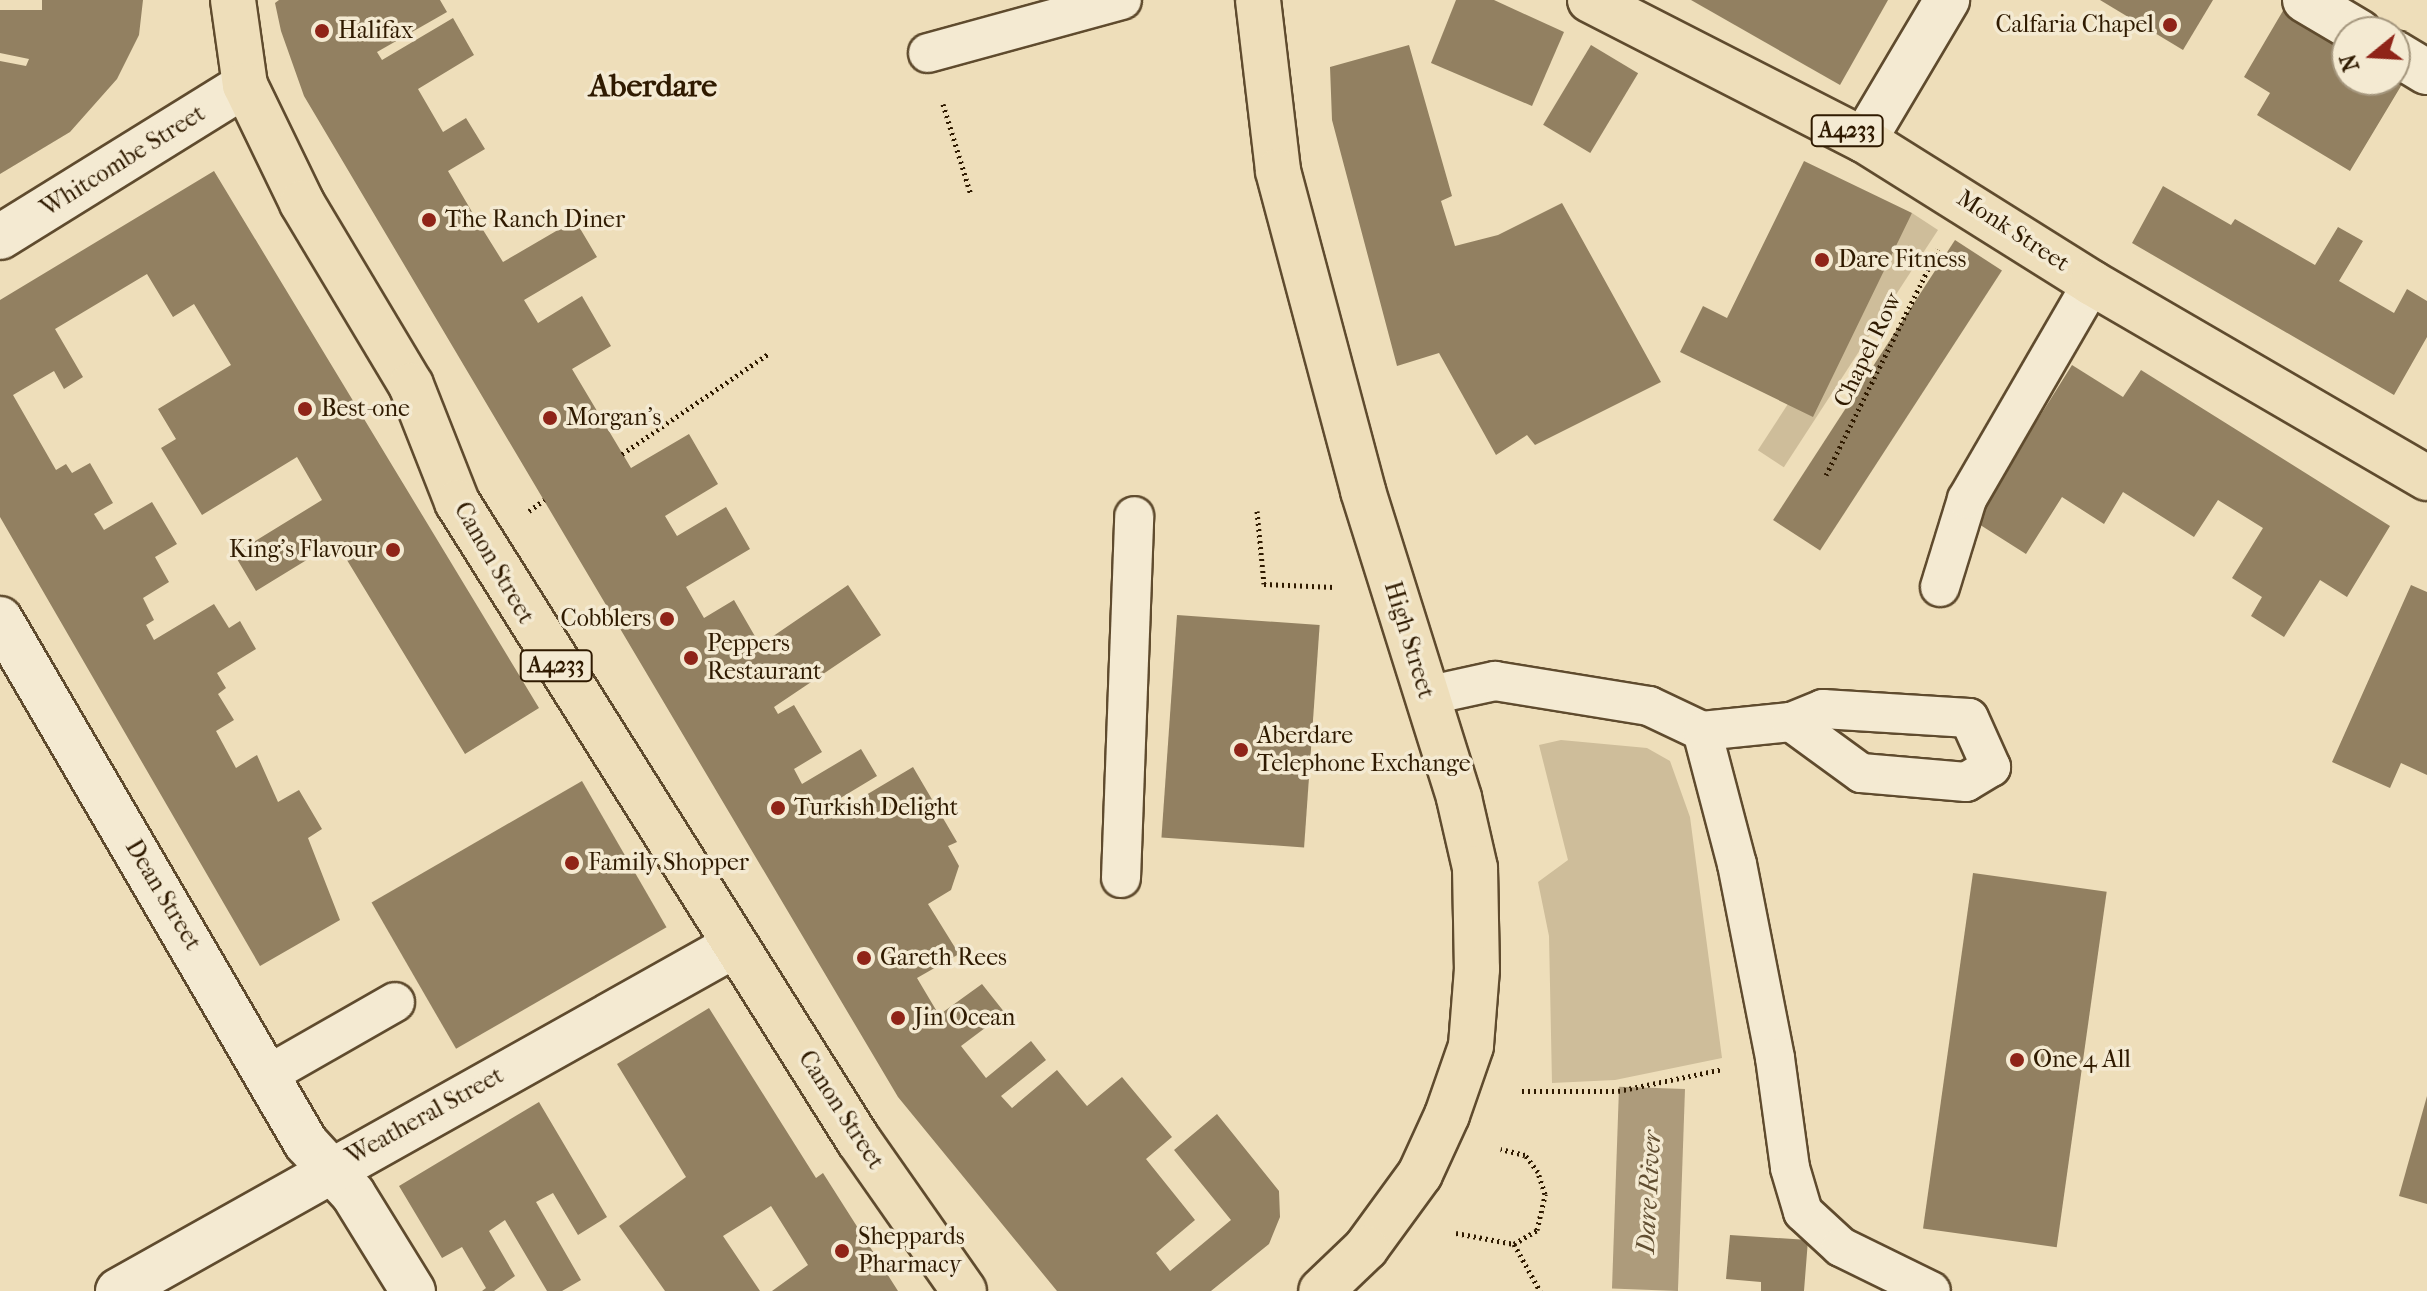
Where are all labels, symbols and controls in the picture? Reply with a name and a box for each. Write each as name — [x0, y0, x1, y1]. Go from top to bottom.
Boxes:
place label: Calfaria Chapel — [1995, 11, 2154, 39]
marker: Calfaria Chapel — [2161, 16, 2179, 34]
north arrow — [2331, 16, 2411, 96]
place label: Halifax — [338, 17, 413, 45]
marker: Halifax — [313, 22, 331, 40]
text: N — [2335, 51, 2365, 75]
district label: Aberdare — [589, 67, 717, 105]
street label: Whitcombe Street — [36, 99, 210, 223]
road number: A4233 — [1809, 113, 1885, 149]
street label: Monk Street — [1951, 184, 2075, 278]
place label: The Ranch Diner — [445, 206, 625, 234]
marker: The Ranch Diner — [420, 211, 438, 229]
place label: Dare Fitness — [1838, 246, 1966, 274]
marker: Dare Fitness — [1813, 251, 1831, 269]
street label: Chapel Row — [1828, 288, 1908, 412]
place label: Best-one — [321, 395, 410, 423]
marker: Best-one — [296, 400, 314, 418]
place label: Morgan's — [566, 404, 661, 432]
marker: Morgan's — [541, 409, 559, 427]
street label: Canon Street — [448, 497, 540, 629]
place label: King's Flavour — [229, 536, 377, 564]
marker: King's Flavour — [384, 541, 402, 559]
street label: High Street — [1378, 578, 1440, 702]
place label: Cobblers — [561, 605, 651, 633]
marker: Cobblers — [658, 610, 676, 628]
place label: Peppers Restaurant — [707, 630, 822, 686]
road number: A4233 — [518, 648, 594, 684]
marker: Peppers Restaurant — [682, 649, 700, 667]
place label: Aberdare Telephone Exchange — [1257, 722, 1471, 778]
marker: Aberdare Telephone Exchange — [1232, 741, 1250, 759]
place label: Turkish Delight — [794, 794, 958, 822]
marker: Turkish Delight — [769, 799, 787, 817]
street label: Dean Street — [119, 835, 207, 955]
place label: Family Shopper — [588, 849, 749, 877]
marker: Family Shopper — [563, 854, 581, 872]
place label: Gareth Rees — [880, 944, 1007, 972]
marker: Gareth Rees — [855, 949, 873, 967]
place label: Jin Ocean — [914, 1004, 1015, 1032]
marker: Jin Ocean — [889, 1009, 907, 1027]
street label: Canon Street — [792, 1045, 890, 1175]
place label: One 4 All — [2033, 1046, 2131, 1074]
marker: One 4 All — [2008, 1051, 2026, 1069]
street label: Weatheral Street — [341, 1061, 509, 1171]
water label: Dare River — [1630, 1130, 1668, 1254]
place label: Sheppards Pharmacy — [858, 1223, 965, 1279]
marker: Sheppards Pharmacy — [833, 1242, 851, 1260]

